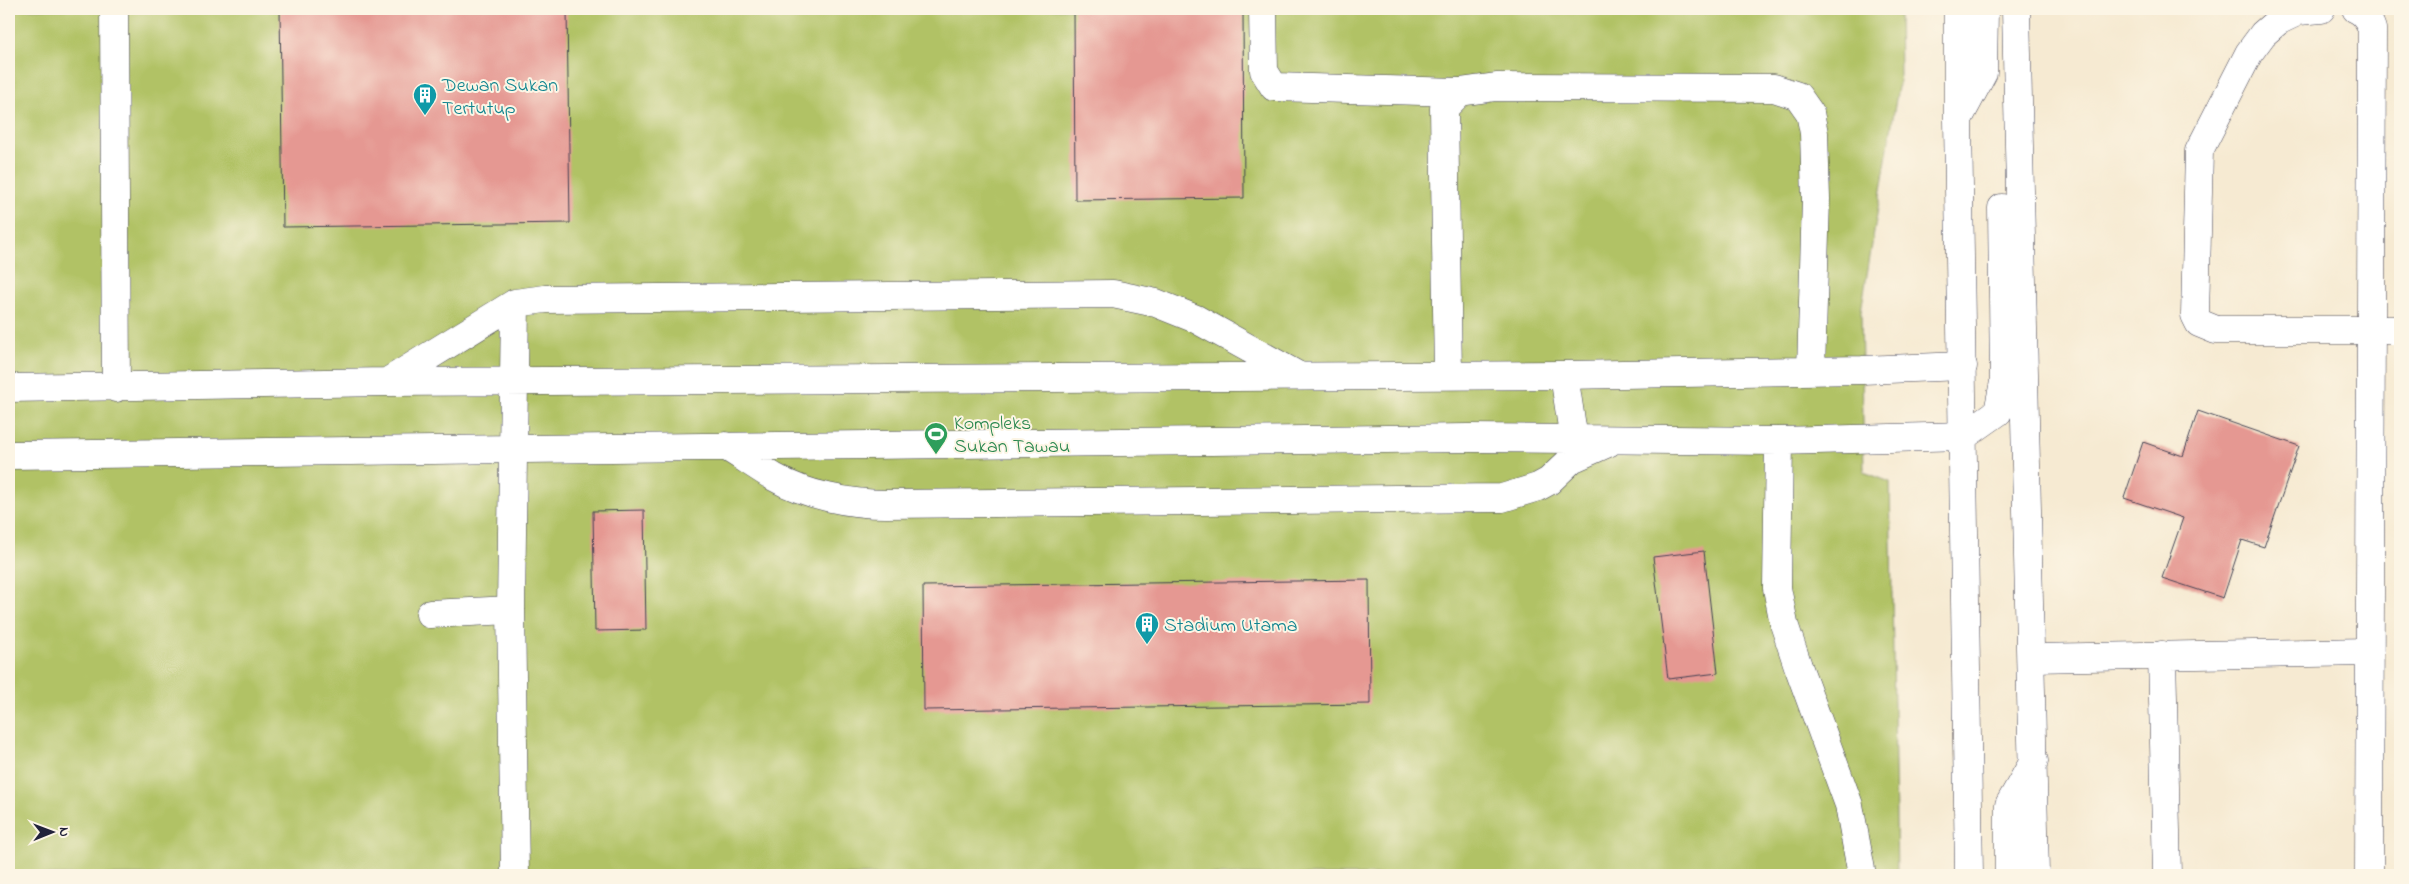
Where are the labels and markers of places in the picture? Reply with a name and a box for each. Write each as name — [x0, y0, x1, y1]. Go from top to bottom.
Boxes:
place label: Dewan Sukan Tertutup — [441, 72, 558, 124]
building icon: Dewan Sukan Tertutup — [412, 82, 438, 116]
place label: Kompleks Sukan Tawau — [954, 410, 1070, 462]
sports icon: Kompleks Sukan Tawau — [923, 421, 949, 455]
building icon: Stadium Utama — [1134, 611, 1160, 645]
place label: Stadium Utama — [1164, 612, 1298, 641]

